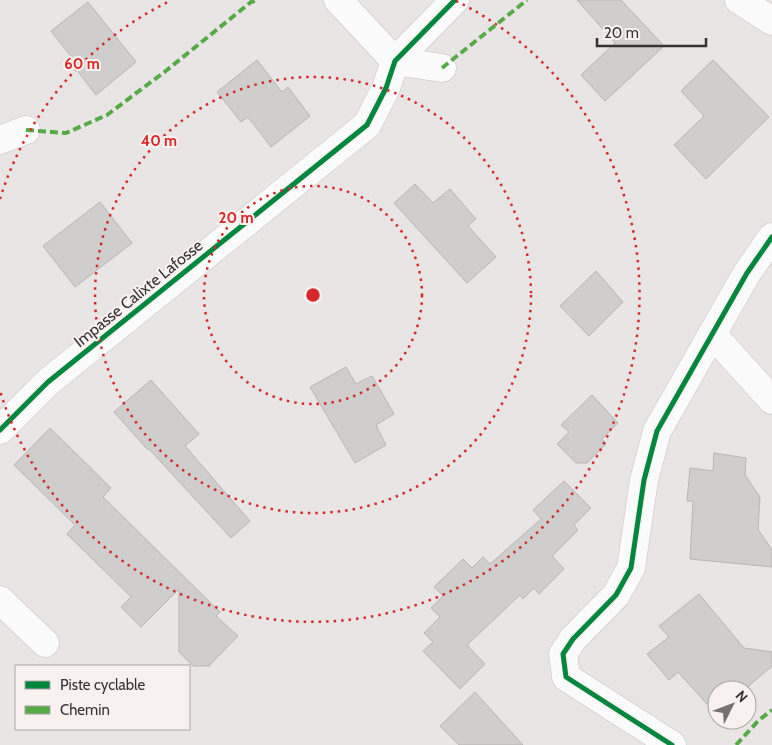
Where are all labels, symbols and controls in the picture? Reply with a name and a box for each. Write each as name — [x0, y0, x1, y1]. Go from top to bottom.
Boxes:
scale bar — [597, 15, 706, 47]
text: 20 m — [604, 24, 639, 42]
text: 60 m — [64, 55, 100, 73]
text: 40 m — [141, 132, 177, 150]
text: 20 m — [219, 209, 253, 227]
street label: Impasse Calixte Lafosse — [70, 236, 206, 351]
centre of rings — [304, 286, 322, 304]
legend — [15, 665, 190, 730]
text: Piste cyclable — [60, 676, 146, 694]
north arrow — [707, 680, 757, 730]
text: N — [732, 687, 752, 706]
text: Chemin — [60, 701, 110, 719]

